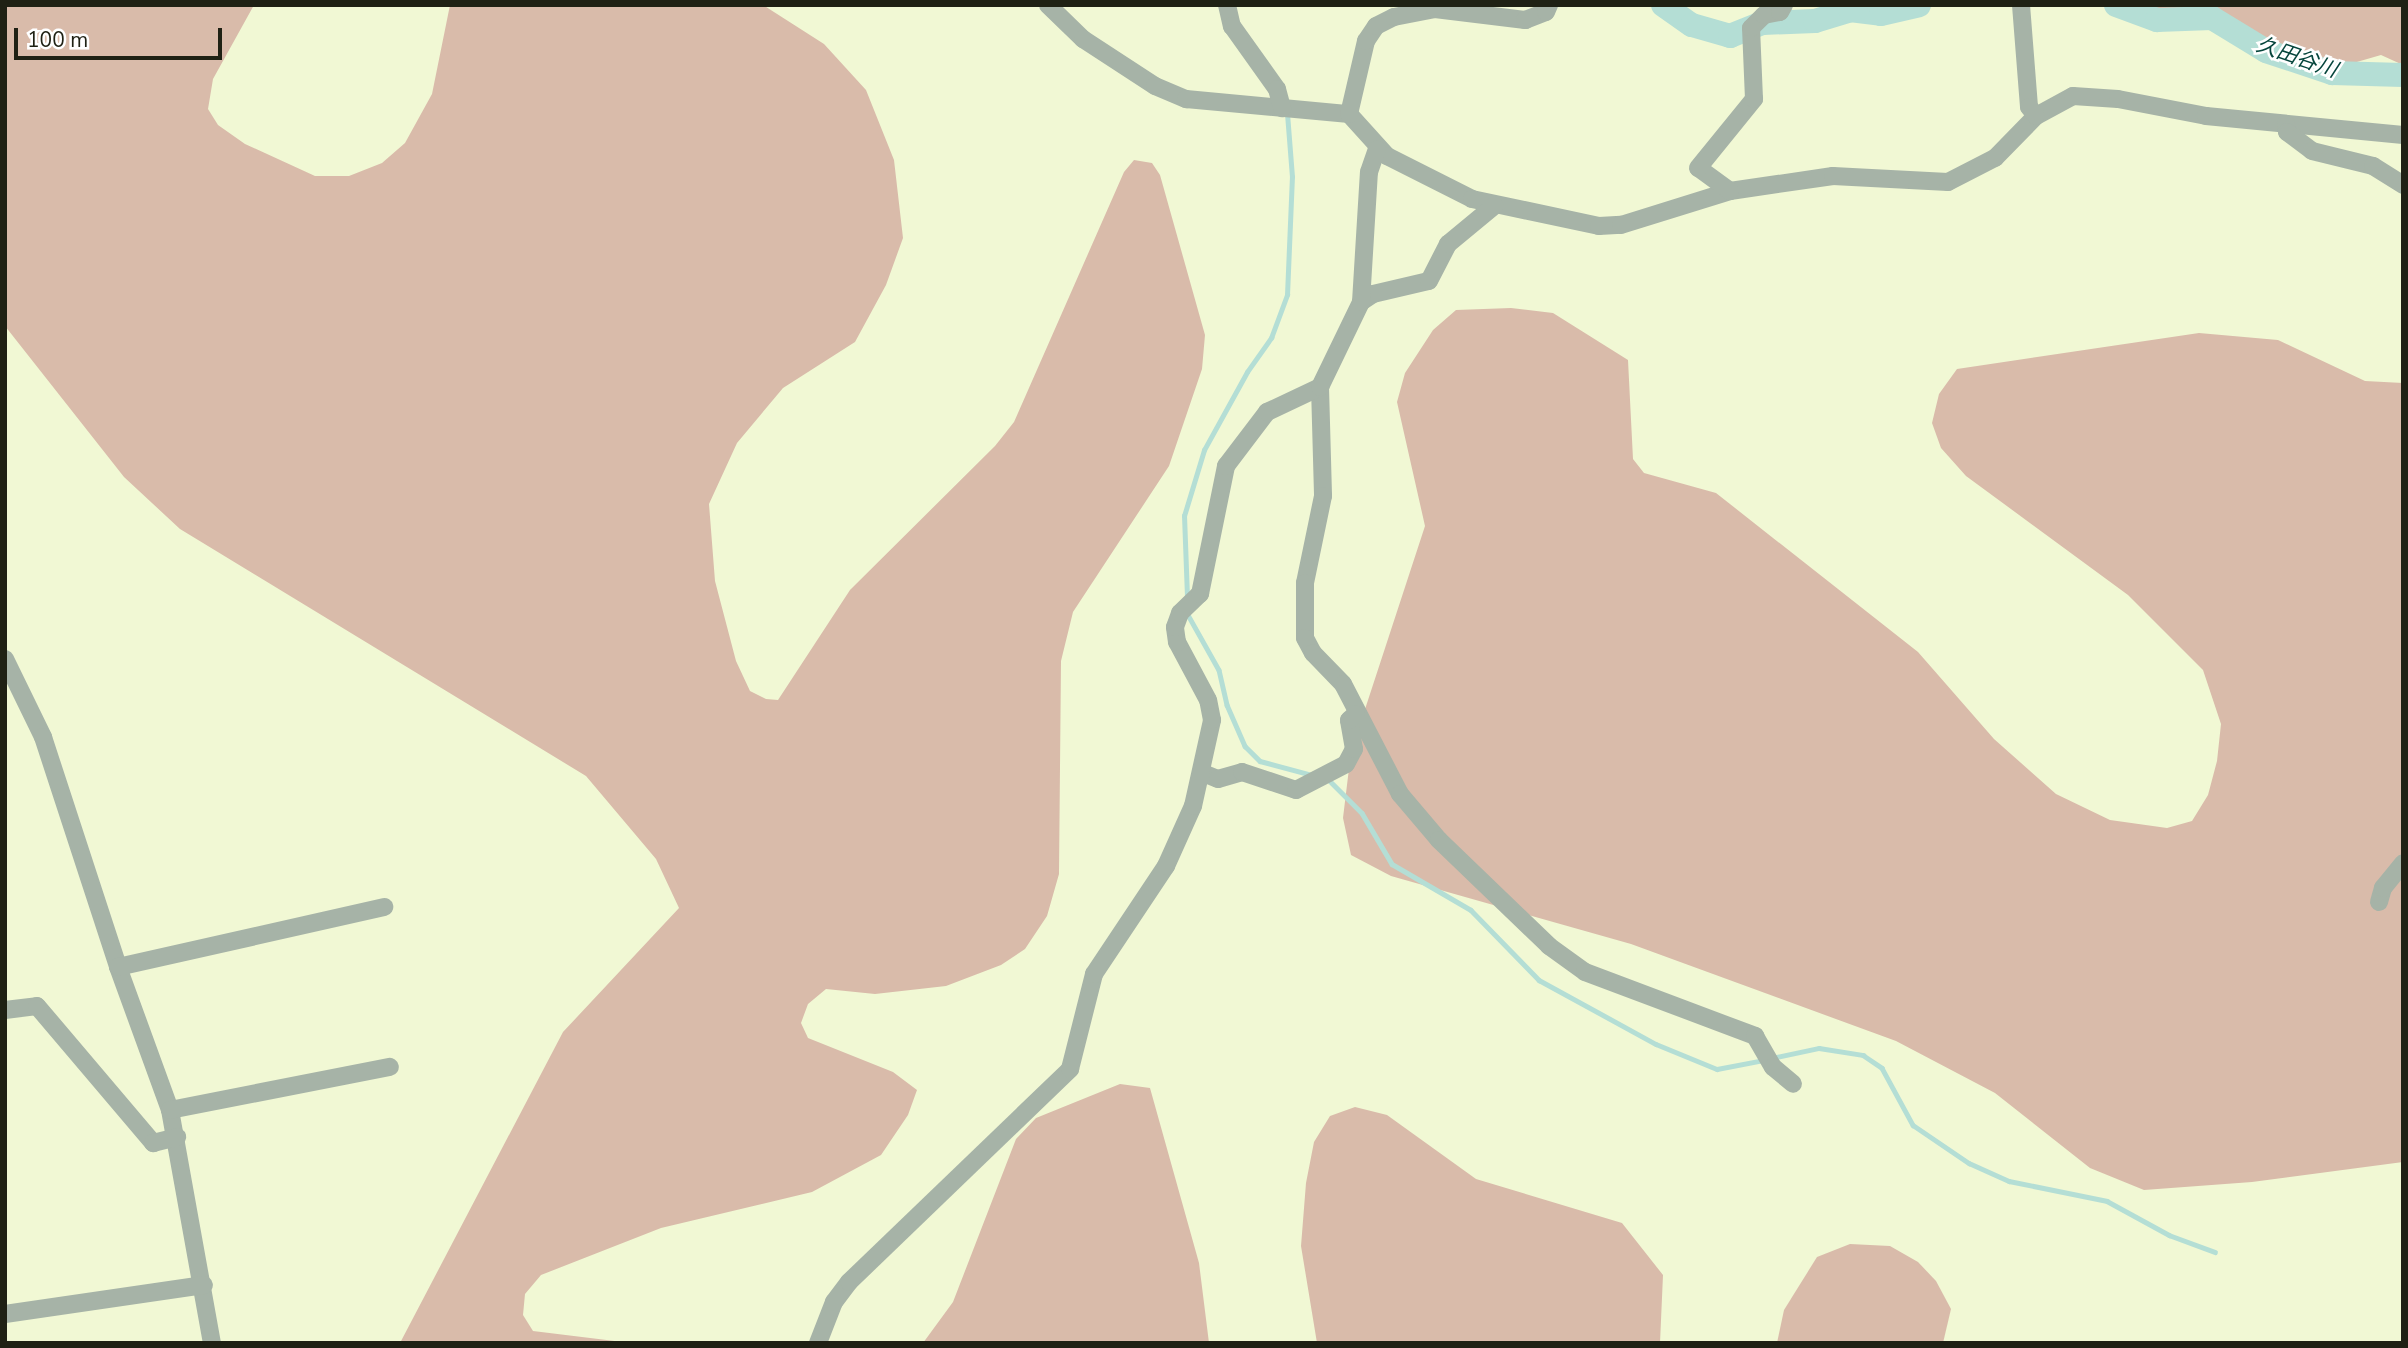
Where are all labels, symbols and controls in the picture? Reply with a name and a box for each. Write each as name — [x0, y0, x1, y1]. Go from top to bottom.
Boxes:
scale bar — [18, 14, 226, 58]
text: 100 m — [27, 26, 88, 54]
water label: 久田谷川 — [2253, 31, 2341, 83]

